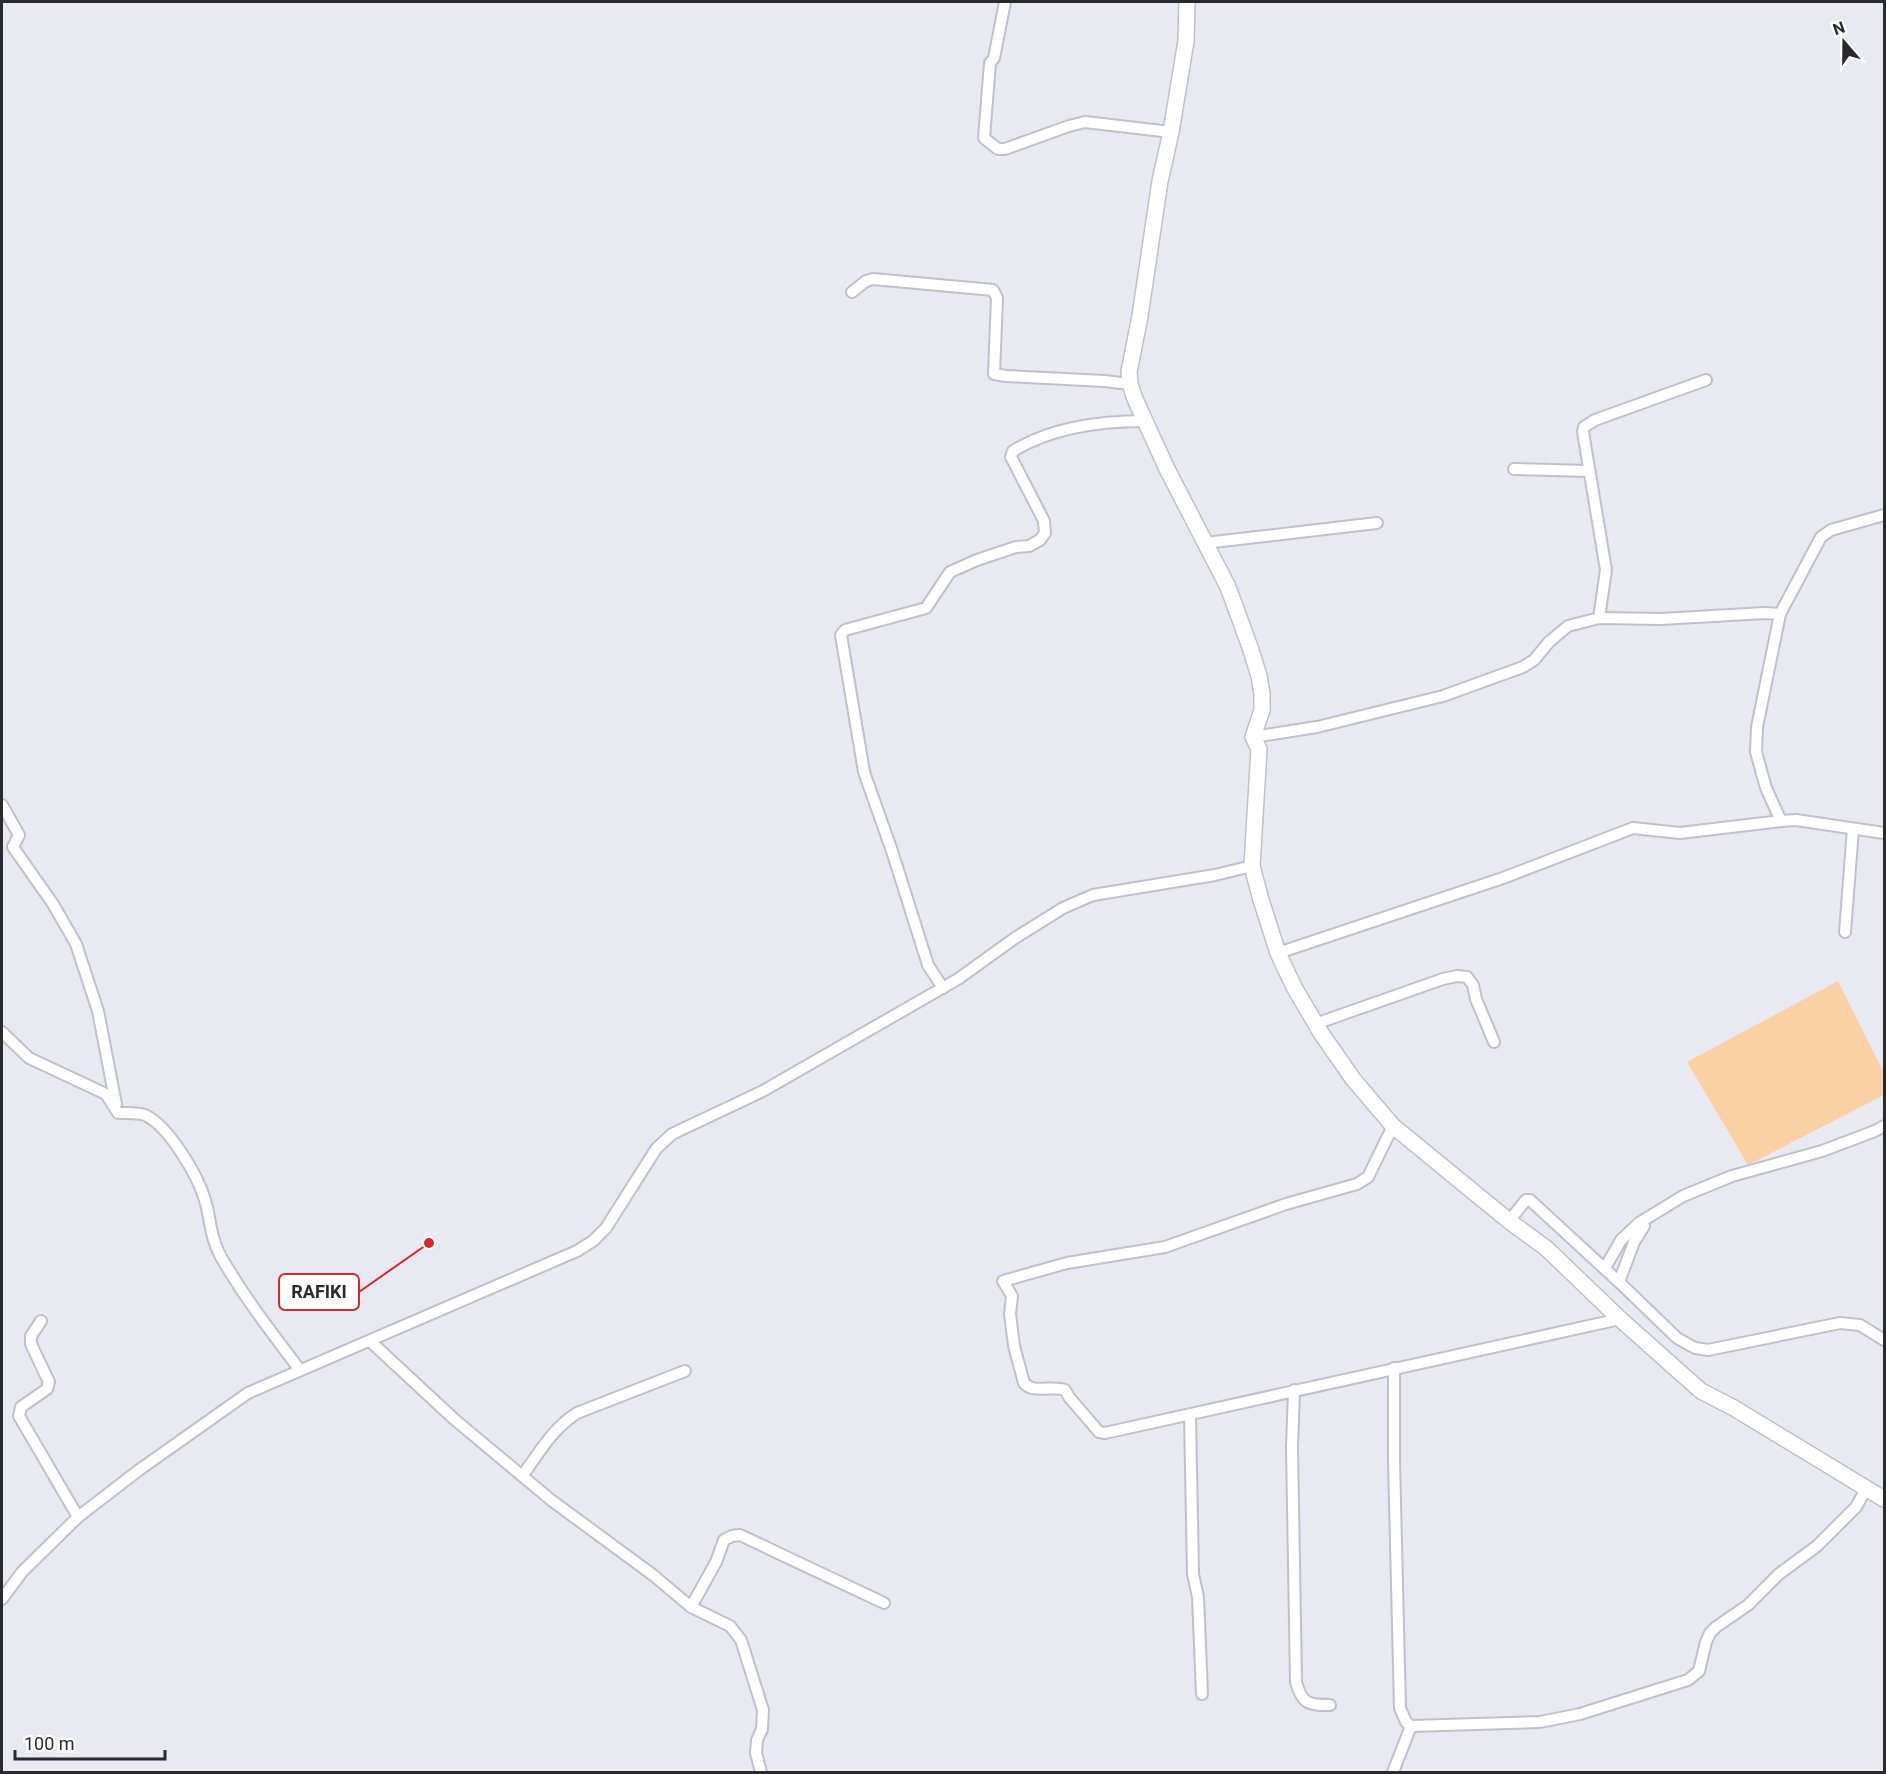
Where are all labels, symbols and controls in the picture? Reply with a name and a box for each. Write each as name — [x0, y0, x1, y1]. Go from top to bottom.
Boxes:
north arrow — [1814, 12, 1874, 72]
text: N — [1830, 18, 1848, 39]
callout: RAFIKI — [279, 1274, 359, 1310]
text: RAFIKI — [291, 1281, 347, 1302]
scale bar — [15, 1723, 165, 1761]
text: 100 m — [24, 1733, 75, 1754]

